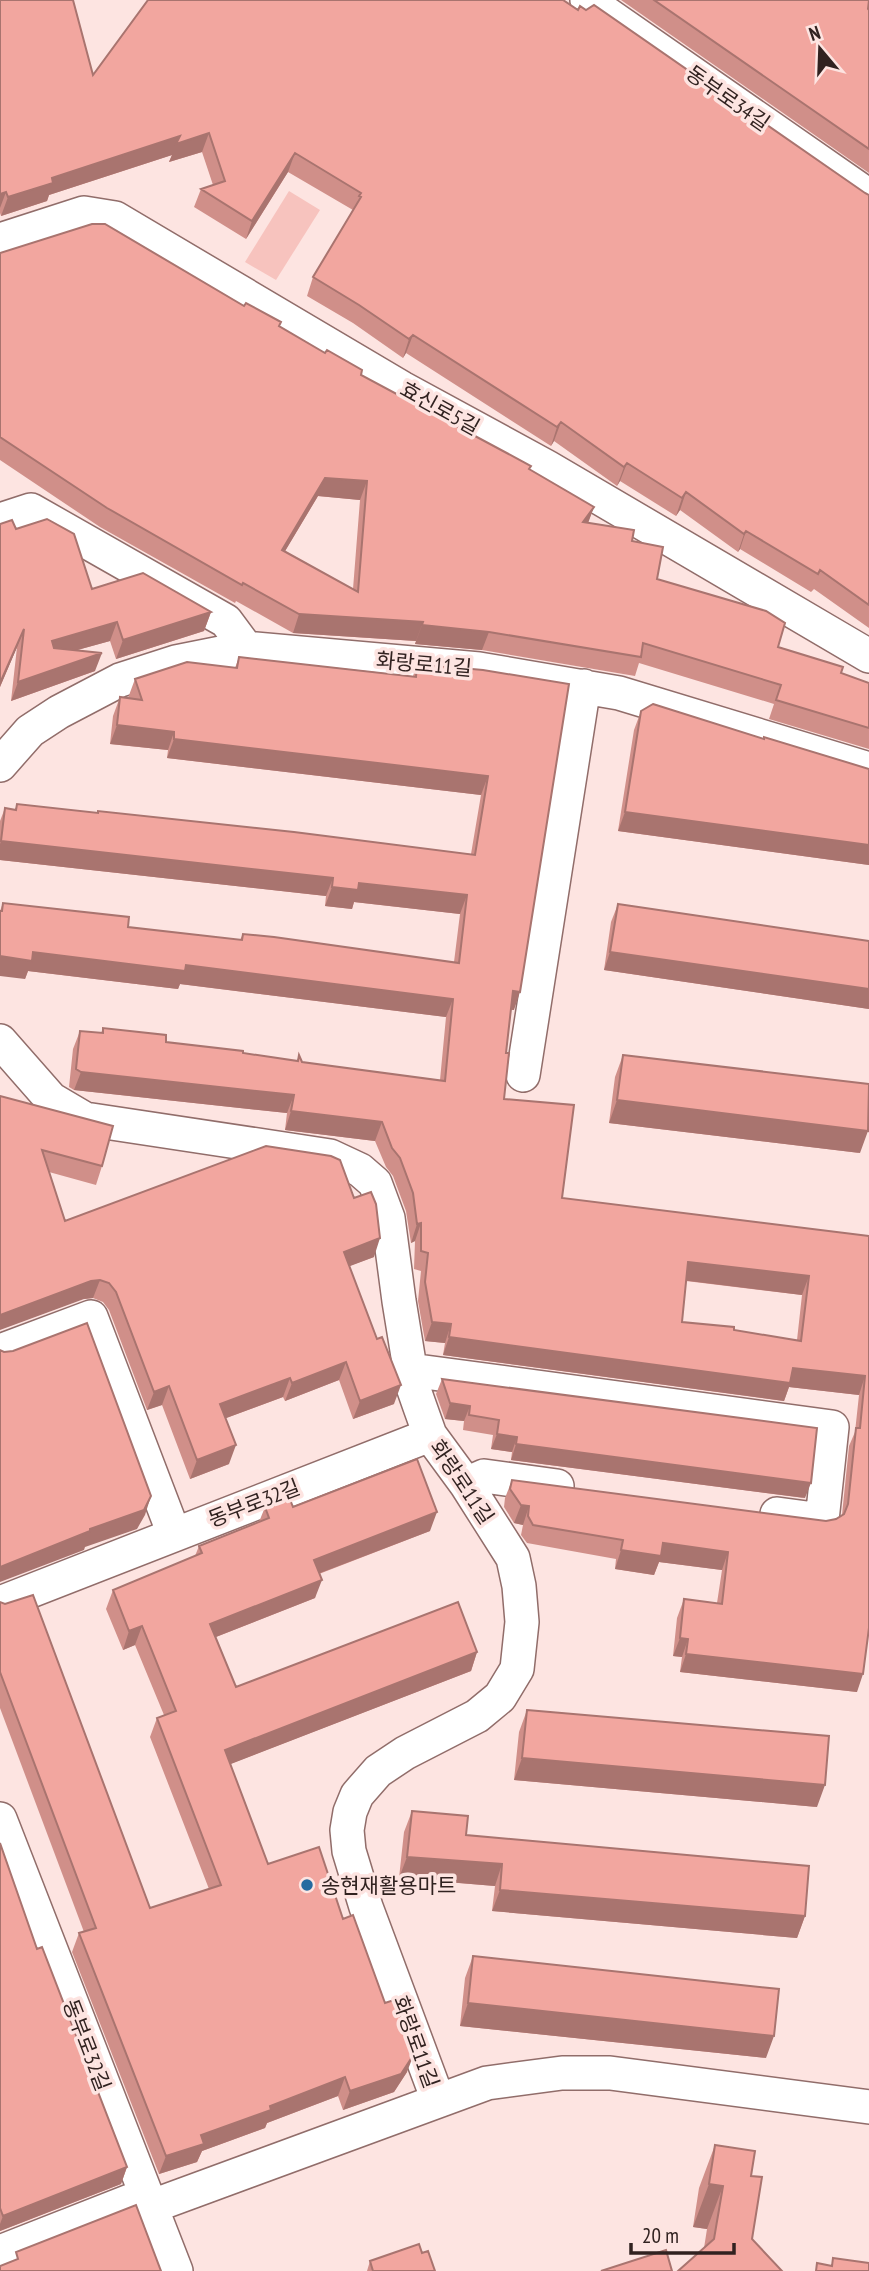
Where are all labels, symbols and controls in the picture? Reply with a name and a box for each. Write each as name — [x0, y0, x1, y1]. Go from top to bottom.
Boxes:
north arrow — [785, 14, 855, 84]
text: N — [806, 20, 823, 46]
street label: 동부로34길 — [681, 59, 775, 137]
street label: 효신로5길 — [396, 375, 484, 441]
street label: 화랑로11길 — [375, 646, 473, 682]
street label: 화랑로11길 — [424, 1435, 500, 1529]
street label: 동부로32길 — [204, 1473, 304, 1533]
place label: 송현재활용마트 — [321, 1872, 456, 1899]
marker: 송현재활용마트 — [299, 1877, 315, 1893]
street label: 화랑로11길 — [387, 1992, 445, 2092]
street label: 동부로32길 — [57, 1995, 117, 2095]
scale bar — [631, 2212, 734, 2256]
text: 20 m — [642, 2222, 679, 2249]

